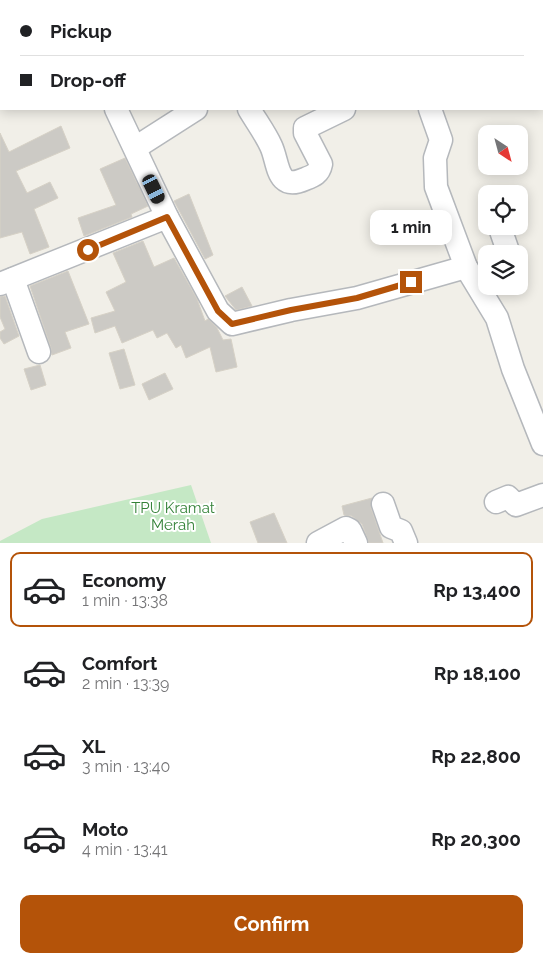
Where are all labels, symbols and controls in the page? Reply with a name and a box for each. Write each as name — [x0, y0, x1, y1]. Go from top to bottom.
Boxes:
text: Pickup — [50, 20, 112, 42]
text: Drop-off — [50, 69, 126, 91]
north arrow — [478, 125, 528, 175]
map controls — [478, 125, 528, 295]
car — [140, 172, 167, 206]
button: locate — [478, 185, 528, 235]
callout: 1 min — [370, 210, 452, 244]
text: 1 min — [391, 218, 431, 237]
route start — [77, 239, 99, 261]
button: layers — [478, 245, 528, 295]
route end — [400, 271, 422, 293]
park label: TPU Kramat Merah — [131, 499, 215, 534]
icon: car — [22, 567, 67, 612]
text: Economy — [82, 569, 166, 591]
text: Rp 13,400 — [433, 579, 521, 601]
text: 1 min · 13:38 — [82, 591, 168, 610]
icon: car — [22, 650, 67, 695]
text: Comfort — [82, 652, 157, 674]
text: Rp 18,100 — [434, 662, 521, 684]
text: 2 min · 13:39 — [82, 674, 169, 693]
icon: car — [22, 733, 67, 778]
text: XL — [82, 735, 105, 757]
text: Rp 22,800 — [431, 745, 521, 767]
text: 3 min · 13:40 — [82, 757, 170, 776]
icon: car — [22, 816, 67, 861]
text: Moto — [82, 818, 128, 840]
text: Rp 20,300 — [431, 828, 521, 850]
text: 4 min · 13:41 — [82, 840, 168, 859]
button: Confirm — [20, 895, 523, 953]

